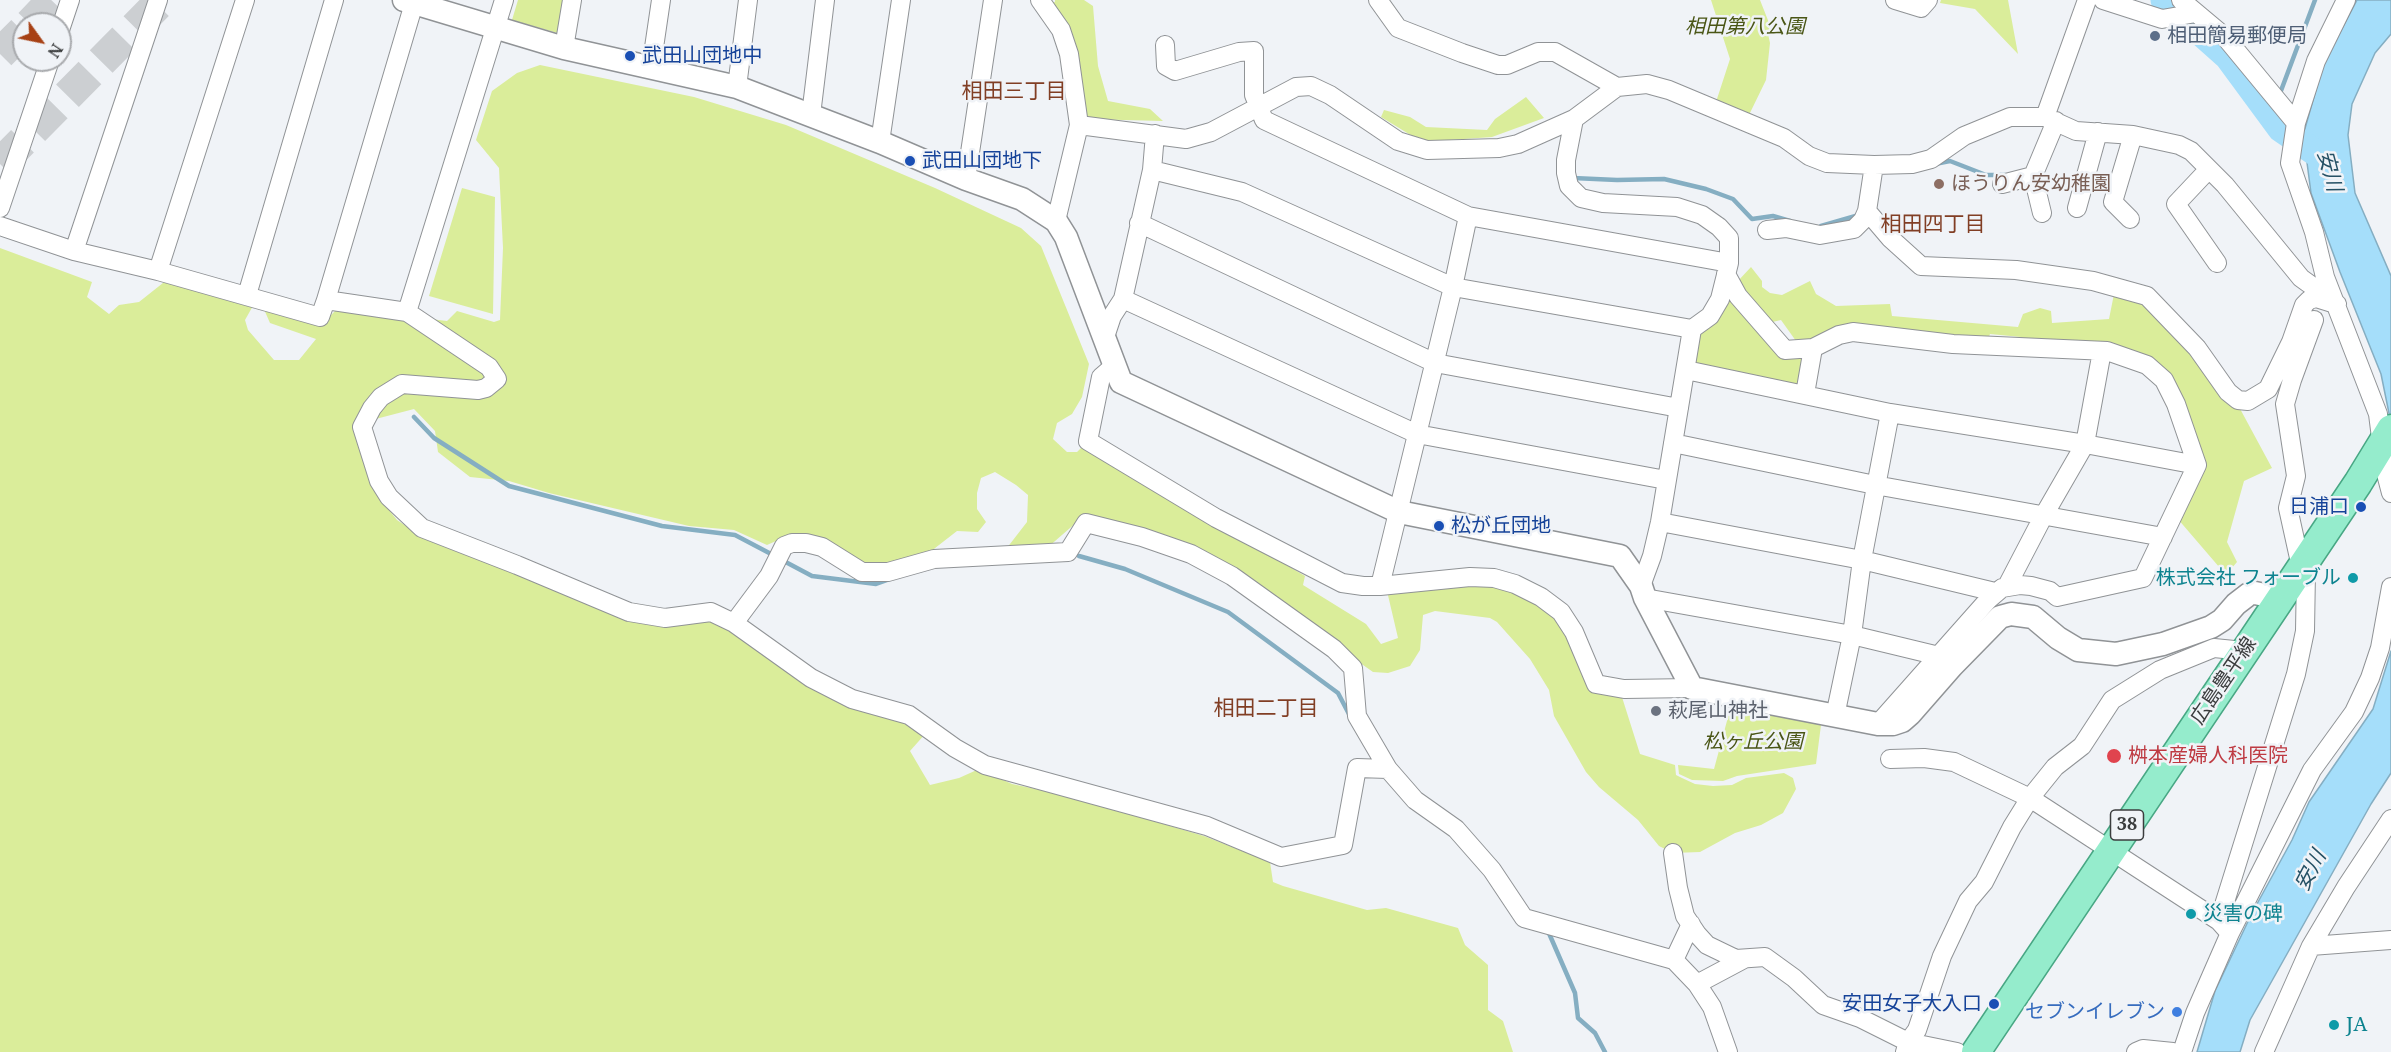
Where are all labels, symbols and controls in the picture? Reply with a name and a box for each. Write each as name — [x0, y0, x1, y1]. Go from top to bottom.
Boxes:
north arrow — [12, 12, 72, 72]
park label: 相田第八公園 — [1685, 15, 1805, 39]
place label: 相田簡易郵便局 — [2167, 24, 2307, 48]
marker: 相田簡易郵便局 — [2148, 29, 2162, 43]
text: N — [43, 39, 68, 62]
place label: 武田山団地中 — [642, 44, 762, 68]
marker: 武田山団地中 — [623, 49, 637, 63]
district label: 相田三丁目 — [962, 79, 1066, 105]
water label: 安川 — [2311, 147, 2347, 195]
place label: 武田山団地下 — [922, 149, 1042, 173]
marker: 武田山団地下 — [903, 154, 917, 168]
place label: ほうりん安幼稚園 — [1951, 172, 2111, 196]
marker: ほうりん安幼稚園 — [1932, 177, 1946, 191]
district label: 相田四丁目 — [1881, 212, 1985, 238]
place label: 日浦口 — [2289, 495, 2349, 519]
marker: 日浦口 — [2354, 500, 2368, 514]
place label: 松が丘団地 — [1451, 514, 1551, 538]
marker: 松が丘団地 — [1432, 519, 1446, 533]
place label: 株式会社 フォーブル — [2156, 566, 2341, 590]
marker: 株式会社 フォーブル — [2346, 571, 2360, 585]
street label: 広島豊平線 — [2186, 633, 2262, 729]
district label: 相田二丁目 — [1214, 696, 1318, 722]
place label: 萩尾山神社 — [1668, 699, 1768, 723]
marker: 萩尾山神社 — [1649, 704, 1663, 718]
park label: 松ヶ丘公園 — [1703, 730, 1803, 754]
place label: 桝本産婦人科医院 — [2128, 744, 2288, 768]
marker: 桝本産婦人科医院 — [2105, 747, 2123, 765]
road number: 38 — [2110, 810, 2144, 840]
water label: 安川 — [2290, 847, 2332, 895]
place label: 災害の碑 — [2203, 902, 2283, 926]
marker: 災害の碑 — [2184, 907, 2198, 921]
place label: 安田女子大入口 — [1842, 992, 1982, 1016]
marker: 安田女子大入口 — [1987, 997, 2001, 1011]
place label: セブンイレブン — [2025, 1000, 2165, 1024]
marker: セブンイレブン — [2170, 1005, 2184, 1019]
place label: JA — [2346, 1013, 2367, 1037]
marker: JA — [2327, 1018, 2341, 1032]

